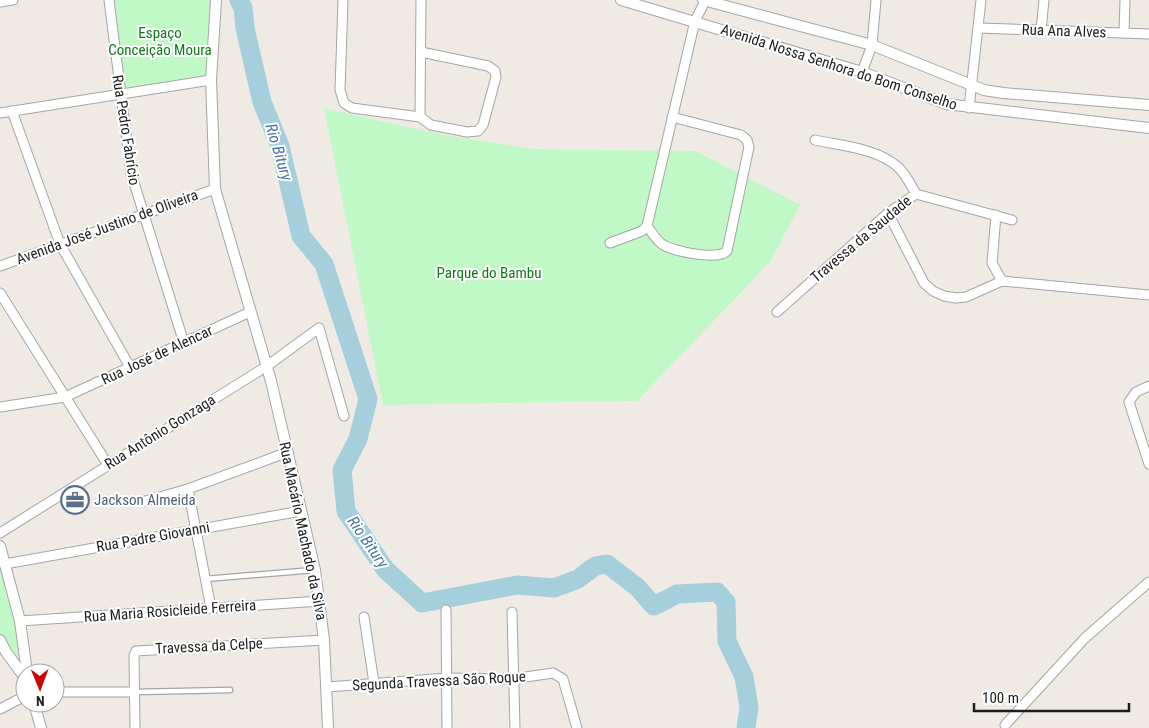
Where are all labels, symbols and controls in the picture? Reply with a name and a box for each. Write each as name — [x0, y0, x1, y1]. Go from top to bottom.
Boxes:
street label: Avenida Nossa Senhora do Bom Conselho — [718, 20, 960, 114]
street label: Rua Ana Alves — [1021, 21, 1107, 41]
park label: Espaço Conceição Moura — [108, 24, 212, 59]
street label: Rua Pedro Fabrício — [108, 74, 144, 186]
water label: Rio Bitury — [261, 121, 297, 183]
street label: Avenida José Justino de Oliveira — [14, 186, 200, 268]
street label: Travessa da Saudade — [807, 192, 915, 286]
park label: Parque do Bambu — [437, 264, 541, 282]
street label: Rua José de Alencar — [98, 321, 216, 389]
street label: Rua Antônio Gonzaga — [101, 391, 219, 473]
street label: Rua Macário Machado da Silva — [275, 440, 331, 622]
office icon: Jackson Almeida — [60, 485, 90, 515]
place label: Jackson Almeida — [94, 491, 196, 509]
water label: Rio Bitury — [343, 513, 393, 572]
street label: Rua Padre Giovanni — [95, 518, 211, 556]
street label: Rua Maria Rosicleide Ferreira — [83, 596, 257, 626]
street label: Travessa da Celpe — [155, 634, 263, 658]
north arrow — [15, 663, 65, 713]
street label: Segunda Travessa São Roque — [352, 667, 526, 695]
scale bar — [974, 680, 1129, 712]
text: 100 m — [982, 689, 1019, 707]
text: N — [36, 693, 45, 709]

